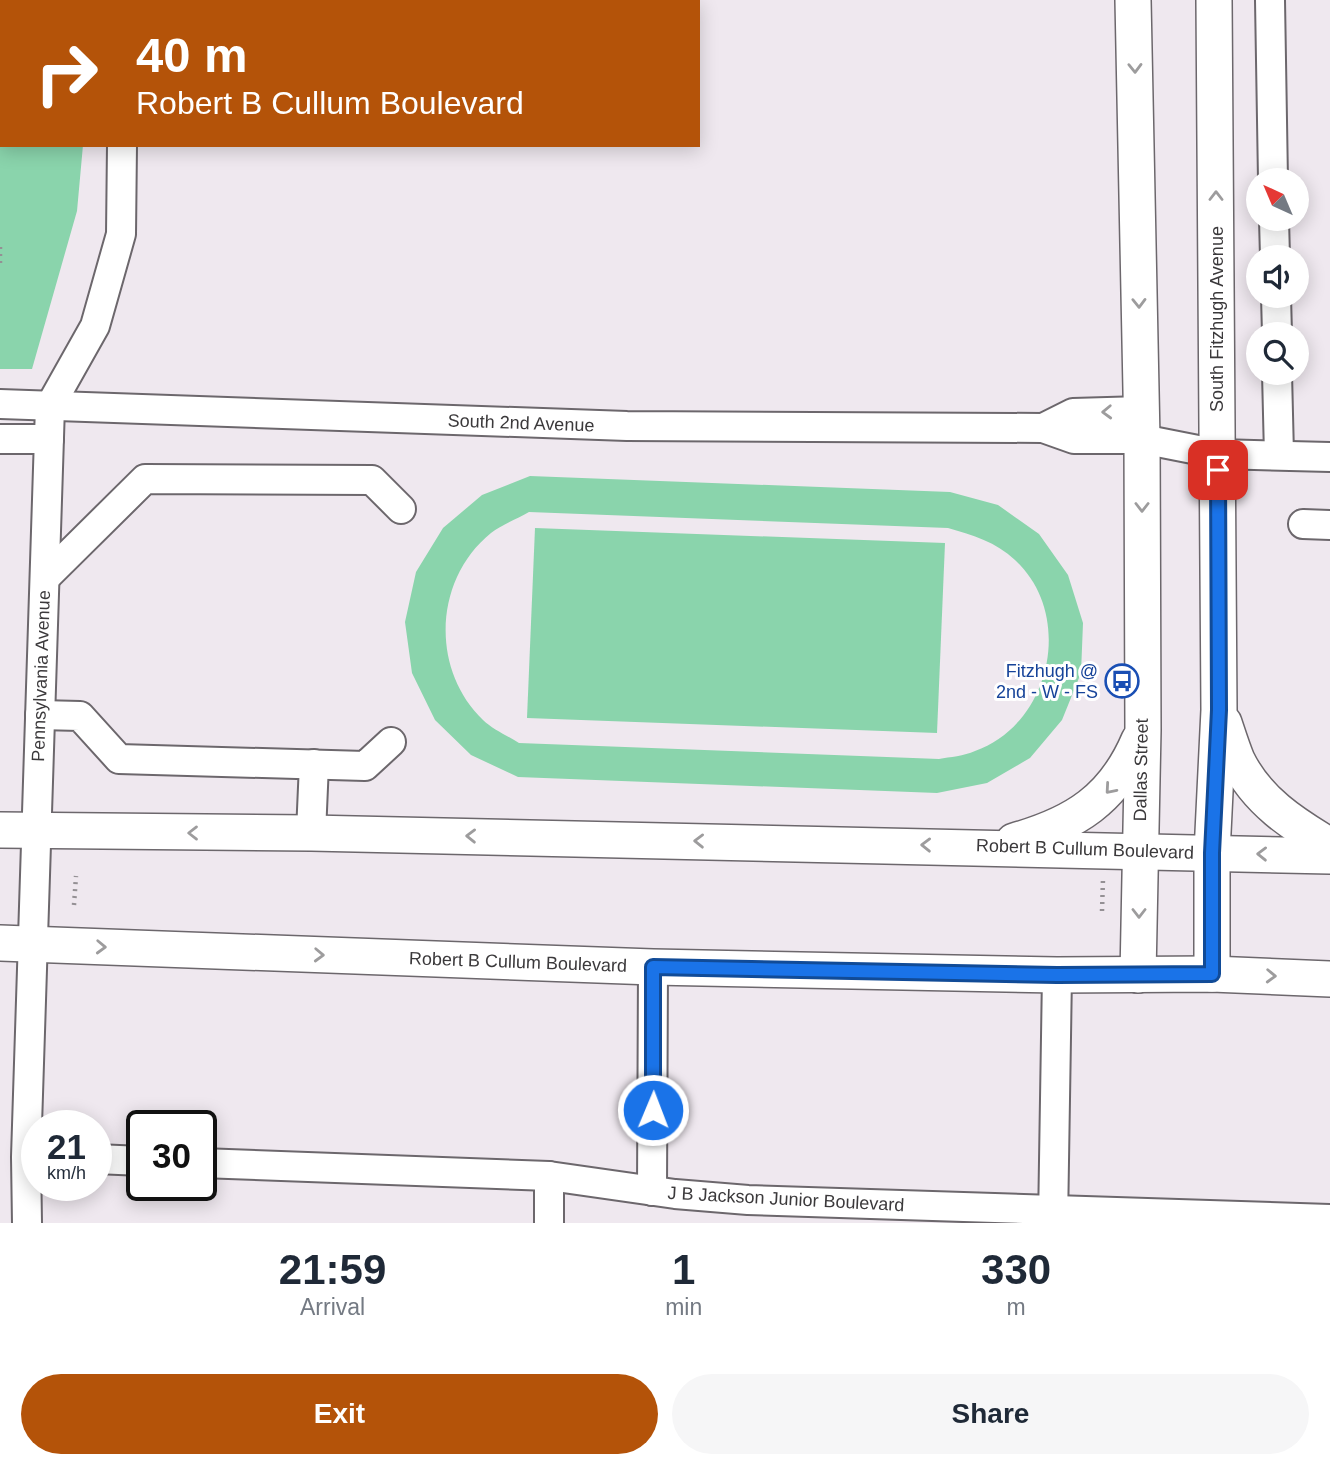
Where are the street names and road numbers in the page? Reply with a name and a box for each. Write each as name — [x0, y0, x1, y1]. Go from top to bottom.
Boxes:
street label: South Fitzhugh Avenue — [1207, 226, 1227, 412]
street label: South 2nd Avenue — [447, 410, 595, 436]
street label: Pennsylvania Avenue — [28, 590, 54, 762]
street label: Dallas Street — [1130, 718, 1152, 822]
street label: Robert B Cullum Boulevard — [976, 835, 1194, 863]
street label: Robert B Cullum Boulevard — [409, 948, 627, 976]
street label: J B Jackson Junior Boulevard — [667, 1183, 905, 1215]

